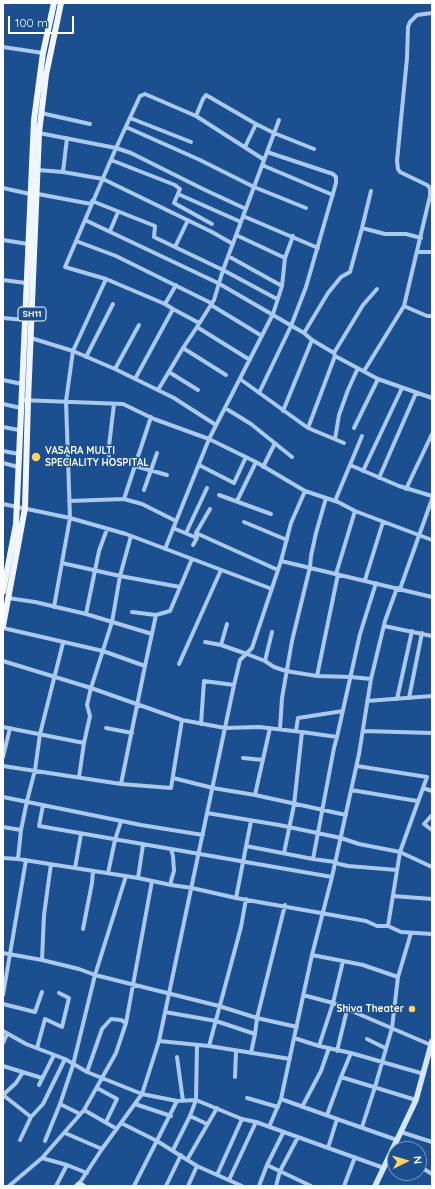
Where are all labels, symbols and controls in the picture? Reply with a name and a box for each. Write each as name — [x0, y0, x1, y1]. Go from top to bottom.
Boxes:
scale bar — [10, 8, 76, 34]
text: 100 m — [15, 15, 48, 30]
road number: SH11 — [18, 307, 46, 321]
place label: VASARA MULTI SPECIALITY HOSPITAL — [45, 445, 149, 468]
marker: VASARA MULTI SPECIALITY HOSPITAL — [30, 451, 42, 463]
place label: Shiva Theater — [337, 1003, 404, 1015]
marker: Shiva Theater — [407, 1004, 417, 1014]
north arrow — [387, 1141, 427, 1181]
text: N — [411, 1155, 425, 1165]

